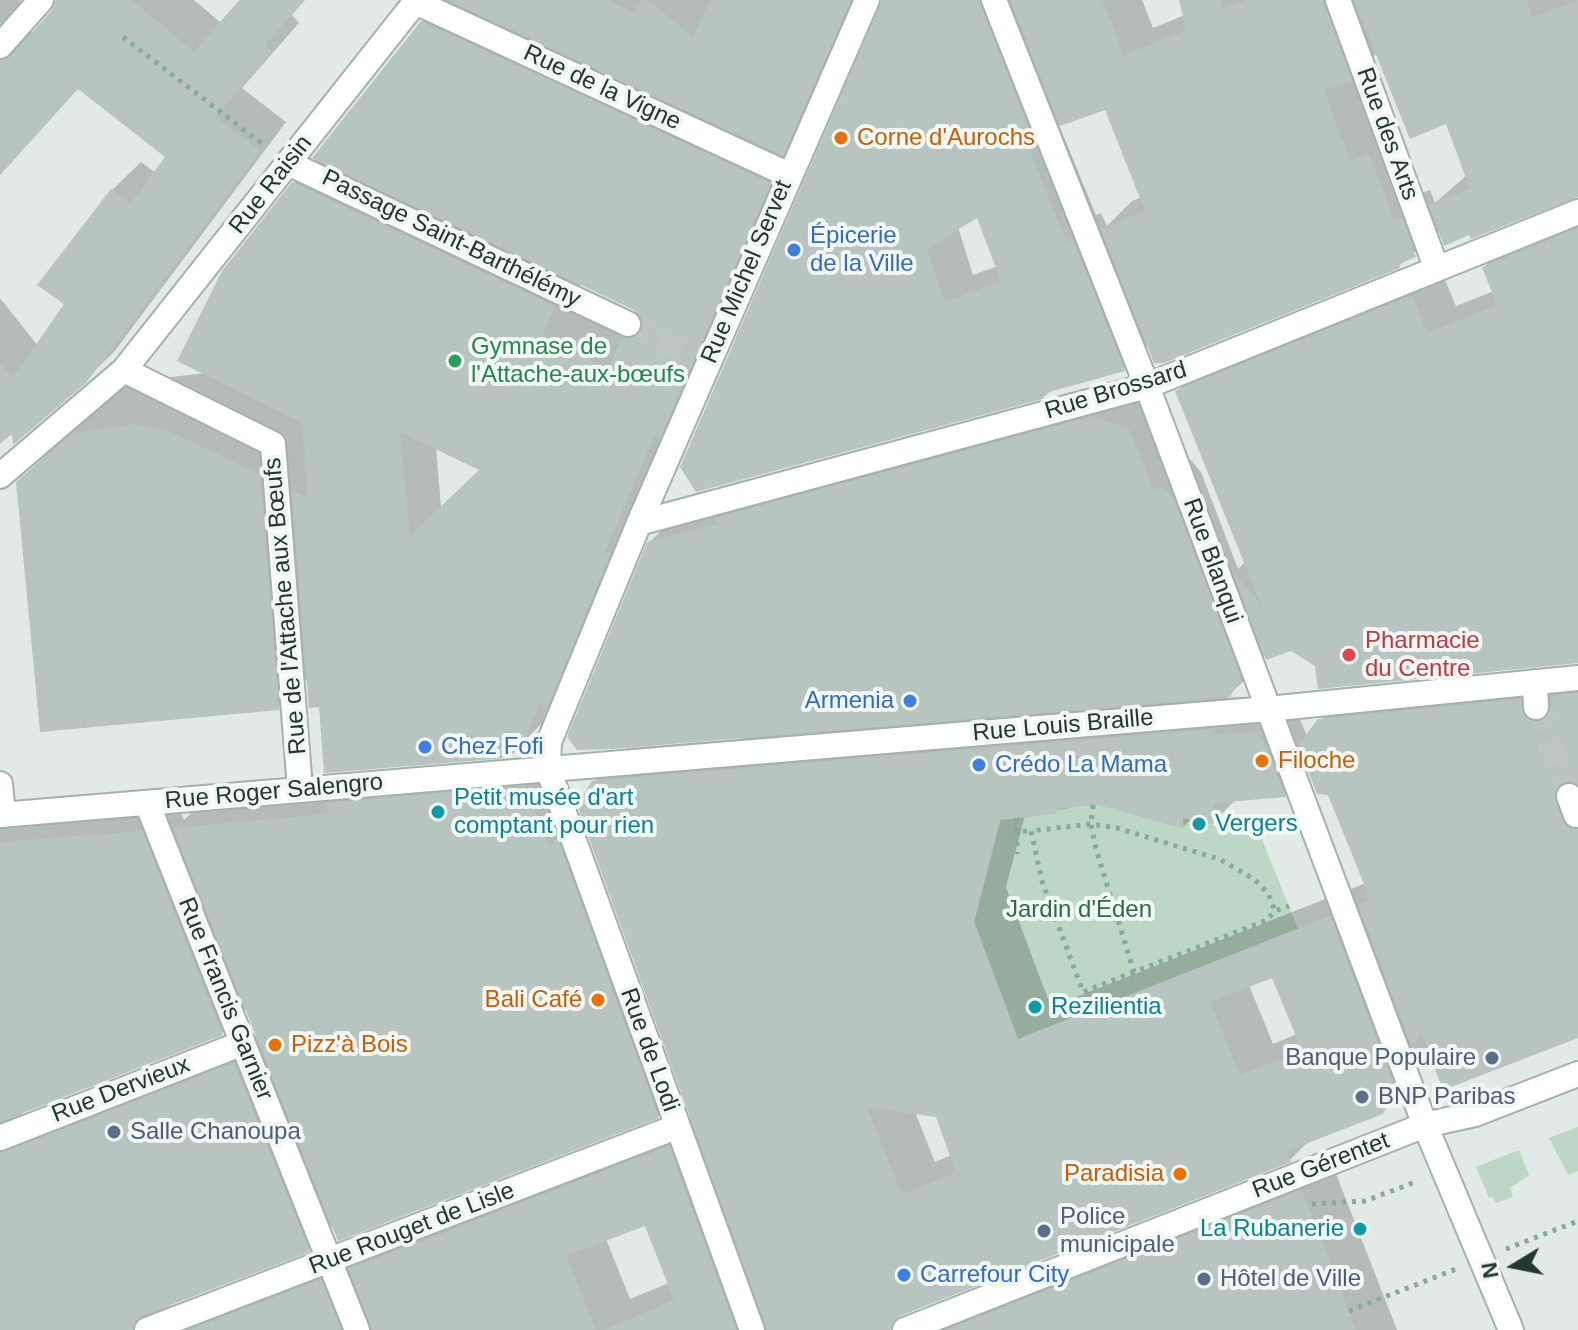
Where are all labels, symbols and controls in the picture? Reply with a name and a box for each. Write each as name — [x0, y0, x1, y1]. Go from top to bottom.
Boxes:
street label: Rue de la Vigne — [519, 39, 685, 137]
street label: Rue des Arts — [1350, 64, 1424, 204]
place label: Corne d'Aurochs — [857, 124, 1035, 152]
marker: Corne d'Aurochs — [832, 129, 850, 147]
street label: Rue Raisin — [224, 130, 318, 240]
street label: Passage Saint-Barthélémy — [317, 164, 585, 314]
street label: Rue Michel Servet — [695, 176, 799, 368]
place label: Épicerie de la Ville — [810, 222, 914, 278]
marker: Épicerie de la Ville — [785, 241, 803, 259]
place label: Gymnase de l'Attache-aux-bœufs — [471, 333, 685, 389]
marker: Gymnase de l'Attache-aux-bœufs — [446, 352, 464, 370]
street label: Rue Brossard — [1042, 356, 1190, 426]
street label: Rue de l'Attache aux Bœufs — [259, 456, 313, 756]
street label: Rue Blanqui — [1176, 495, 1248, 627]
place label: Pharmacie du Centre — [1365, 627, 1480, 683]
marker: Pharmacie du Centre — [1340, 646, 1358, 664]
place label: Armenia — [805, 687, 894, 715]
marker: Armenia — [901, 692, 919, 710]
street label: Rue Louis Braille — [971, 704, 1155, 748]
place label: Chez Fofi — [441, 733, 544, 761]
marker: Chez Fofi — [416, 738, 434, 756]
place label: Filoche — [1278, 747, 1355, 775]
place label: Crédo La Mama — [995, 751, 1167, 779]
marker: Filoche — [1253, 752, 1271, 770]
marker: Crédo La Mama — [970, 756, 988, 774]
street label: Rue Roger Salengro — [164, 768, 384, 816]
place label: Petit musée d'art comptant pour rien — [454, 784, 654, 840]
marker: Petit musée d'art comptant pour rien — [429, 803, 447, 821]
place label: Vergers — [1215, 810, 1298, 838]
marker: Vergers — [1190, 815, 1208, 833]
street label: Rue Francis Garnier — [171, 893, 279, 1105]
park label: Jardin d'Éden — [1006, 896, 1152, 924]
street label: Rue de Lodi — [613, 984, 685, 1116]
place label: Bali Café — [485, 986, 582, 1014]
marker: Bali Café — [589, 991, 607, 1009]
place label: Rezilientia — [1051, 993, 1162, 1021]
marker: Rezilientia — [1026, 998, 1044, 1016]
place label: Pizz'à Bois — [291, 1031, 408, 1059]
marker: Pizz'à Bois — [266, 1036, 284, 1054]
place label: Banque Populaire — [1285, 1044, 1476, 1072]
marker: Banque Populaire — [1483, 1049, 1501, 1067]
street label: Rue Dervieux — [48, 1051, 194, 1129]
place label: BNP Paribas — [1378, 1083, 1515, 1111]
marker: BNP Paribas — [1353, 1088, 1371, 1106]
place label: Salle Chanoupa — [130, 1118, 301, 1146]
marker: Salle Chanoupa — [105, 1123, 123, 1141]
street label: Rue Gérentet — [1249, 1127, 1393, 1205]
place label: Paradisia — [1064, 1160, 1164, 1188]
marker: Paradisia — [1171, 1165, 1189, 1183]
street label: Rue Rouget de Lisle — [305, 1177, 519, 1281]
place label: Police municipale — [1060, 1203, 1175, 1259]
place label: La Rubanerie — [1200, 1215, 1344, 1243]
marker: La Rubanerie — [1351, 1220, 1369, 1238]
marker: Police municipale — [1035, 1222, 1053, 1240]
north arrow — [1474, 1226, 1554, 1306]
text: N — [1476, 1260, 1504, 1280]
place label: Carrefour City — [920, 1261, 1069, 1289]
place label: Hôtel de Ville — [1220, 1265, 1361, 1293]
marker: Carrefour City — [895, 1266, 913, 1284]
marker: Hôtel de Ville — [1195, 1270, 1213, 1288]

